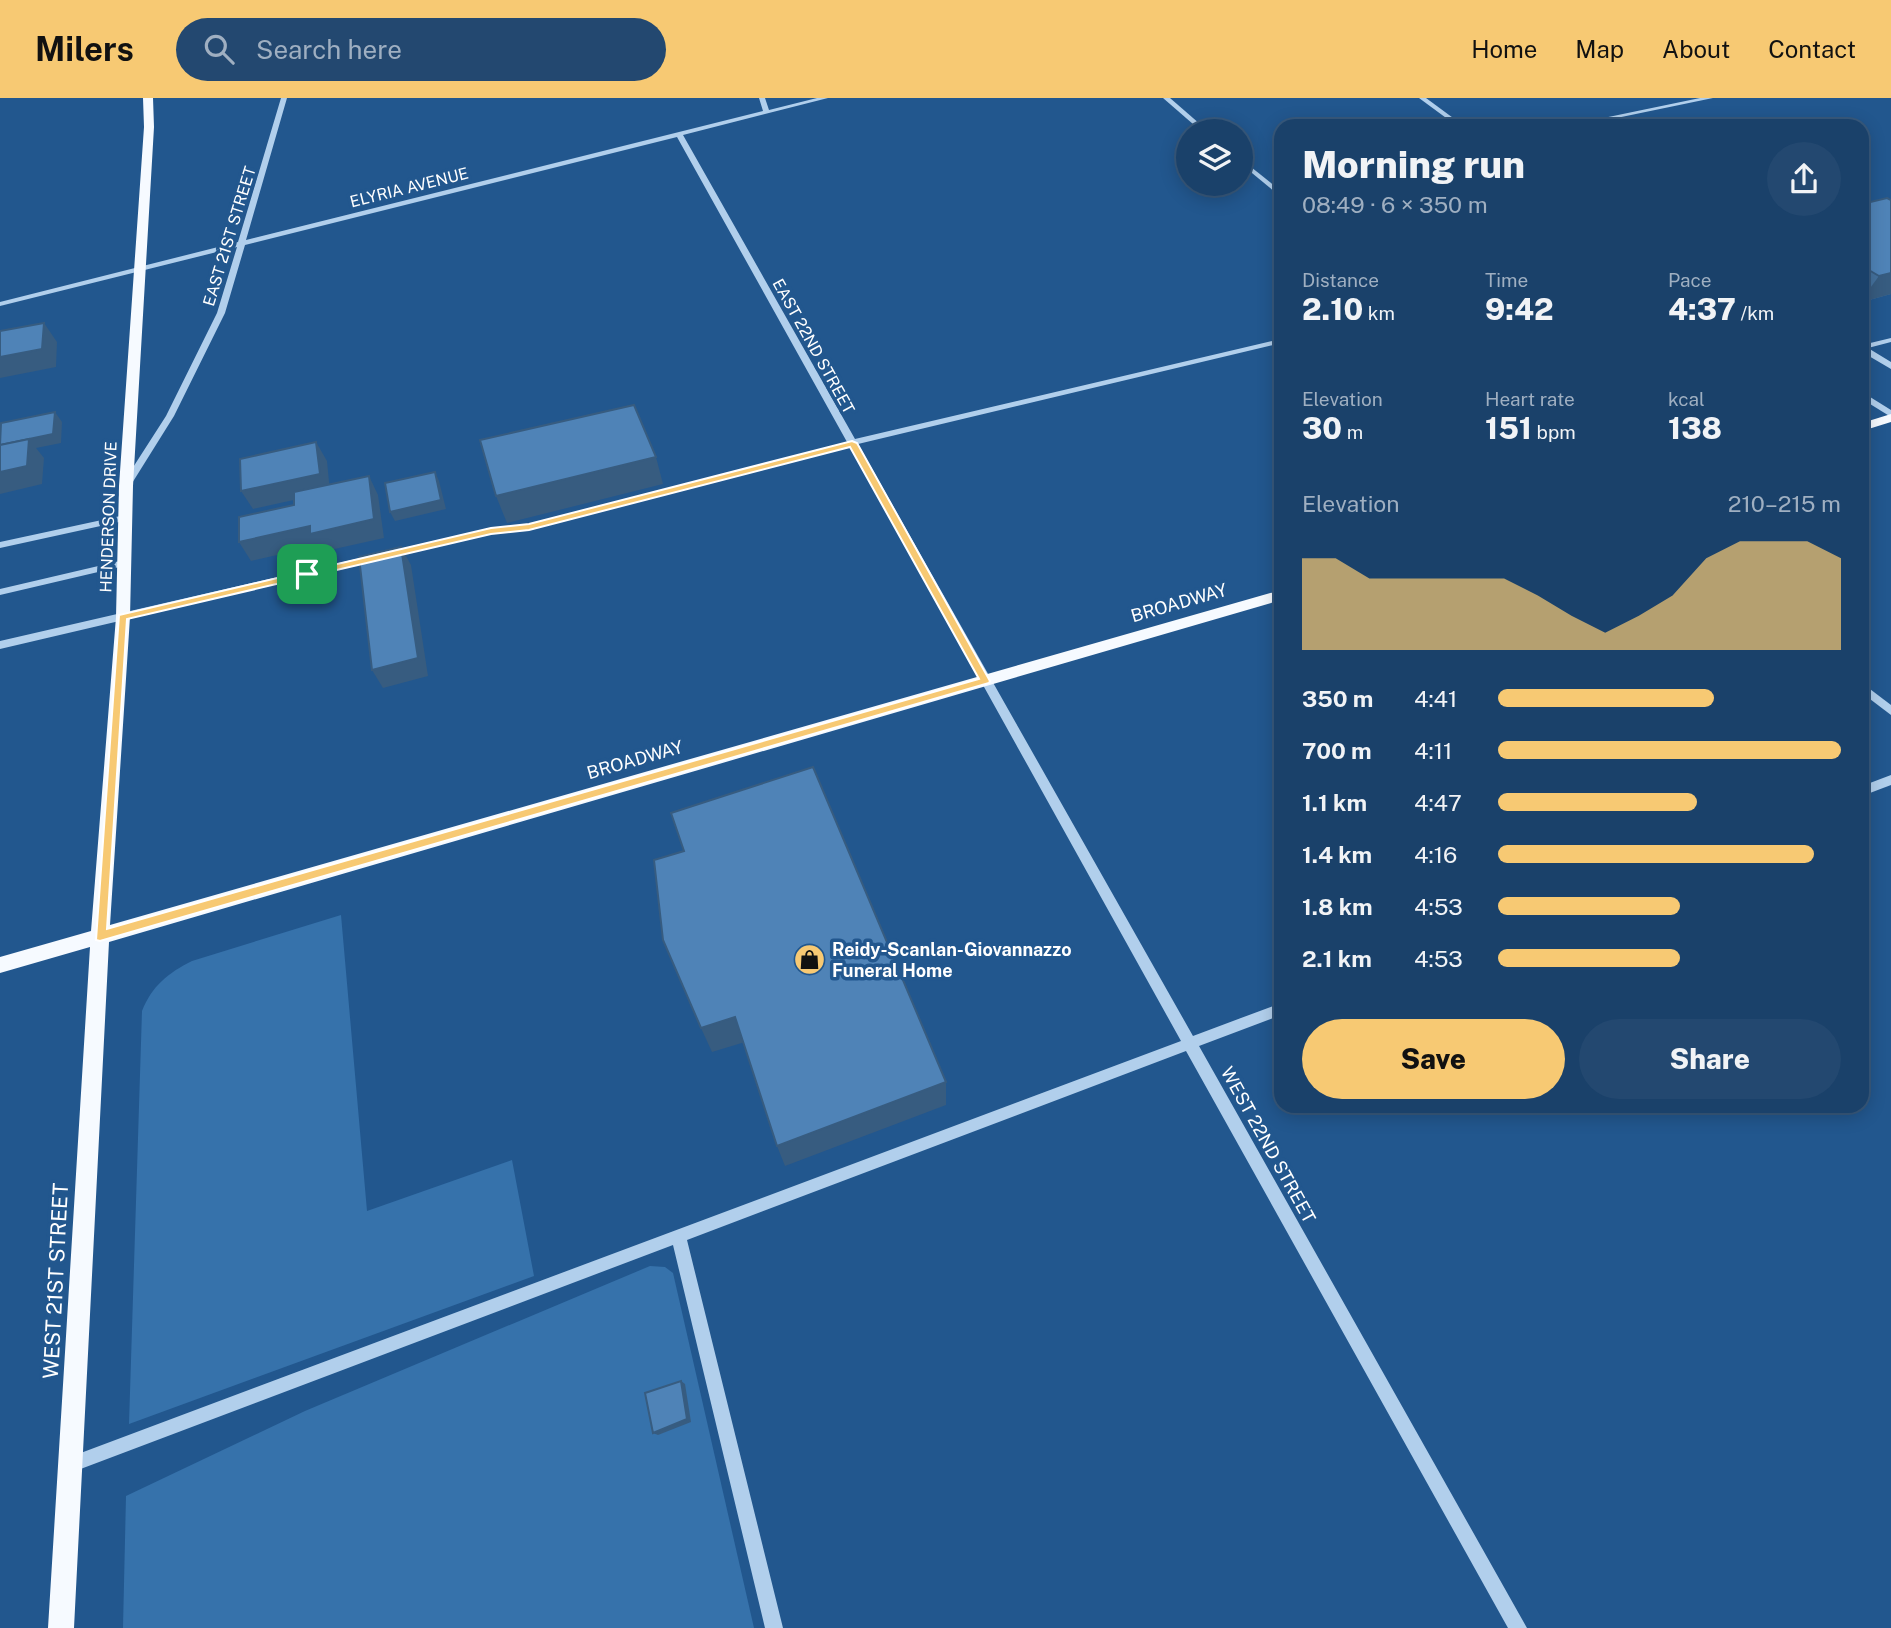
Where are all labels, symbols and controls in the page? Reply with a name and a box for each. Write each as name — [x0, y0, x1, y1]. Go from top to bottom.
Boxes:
search box — [176, 18, 666, 81]
text: Milers — [35, 30, 134, 68]
icon: search — [200, 30, 238, 68]
text: Search here — [256, 34, 402, 65]
text: Home — [1471, 35, 1537, 63]
text: Map — [1575, 35, 1624, 63]
text: About — [1662, 35, 1730, 63]
text: Contact — [1768, 35, 1856, 63]
map controls — [1176, 119, 1253, 196]
button: layers — [1176, 119, 1253, 196]
text: Morning run — [1302, 142, 1525, 187]
button: share — [1767, 142, 1841, 216]
street label: EAST 21ST STREET — [199, 163, 260, 308]
street label: ELYRIA AVENUE — [348, 164, 470, 211]
text: 08:49 · 6 × 350 m — [1302, 191, 1488, 218]
text: Distance — [1302, 269, 1379, 291]
text: Time — [1485, 269, 1528, 291]
text: Pace — [1668, 269, 1711, 291]
street label: EAST 22ND STREET — [769, 275, 859, 418]
text: 2.10 — [1302, 291, 1363, 327]
text: 9:42 — [1485, 291, 1554, 327]
text: 4:37 — [1668, 291, 1736, 327]
text: km — [1363, 302, 1395, 324]
text: /km — [1736, 302, 1774, 324]
text: Elevation — [1302, 388, 1383, 410]
text: Heart rate — [1485, 388, 1575, 410]
text: kcal — [1668, 388, 1705, 410]
text: 30 — [1302, 410, 1342, 446]
text: 151 — [1485, 410, 1532, 446]
text: 138 — [1668, 410, 1722, 446]
text: m — [1342, 421, 1363, 443]
text: bpm — [1532, 421, 1576, 443]
street label: HENDERSON DRIVE — [96, 441, 121, 593]
text: Elevation — [1302, 490, 1400, 517]
text: 210–215 m — [1728, 490, 1841, 517]
pin — [277, 544, 337, 604]
icon: arrive — [288, 555, 326, 593]
street label: BROADWAY — [1128, 579, 1229, 626]
text: 350 m — [1302, 685, 1373, 712]
text: 4:41 — [1414, 685, 1457, 712]
street label: BROADWAY — [584, 736, 685, 783]
text: 700 m — [1302, 737, 1372, 764]
text: 4:11 — [1414, 737, 1452, 764]
text: 1.1 km — [1302, 789, 1367, 816]
text: 4:47 — [1414, 789, 1462, 816]
text: 1.4 km — [1302, 841, 1372, 868]
text: 4:16 — [1414, 841, 1457, 868]
text: 1.8 km — [1302, 893, 1373, 920]
text: 4:53 — [1414, 893, 1463, 920]
place label: Reidy-Scanlan-Giovannazzo Funeral Home — [832, 939, 1072, 981]
shop icon: Reidy-Scanlan-Giovannazzo Funeral Home — [792, 943, 826, 977]
text: 2.1 km — [1302, 945, 1372, 972]
text: 4:53 — [1414, 945, 1463, 972]
button: Save — [1302, 1019, 1565, 1099]
button: Share — [1579, 1019, 1841, 1099]
street label: WEST 22ND STREET — [1217, 1063, 1320, 1227]
street label: WEST 21ST STREET — [38, 1182, 73, 1380]

